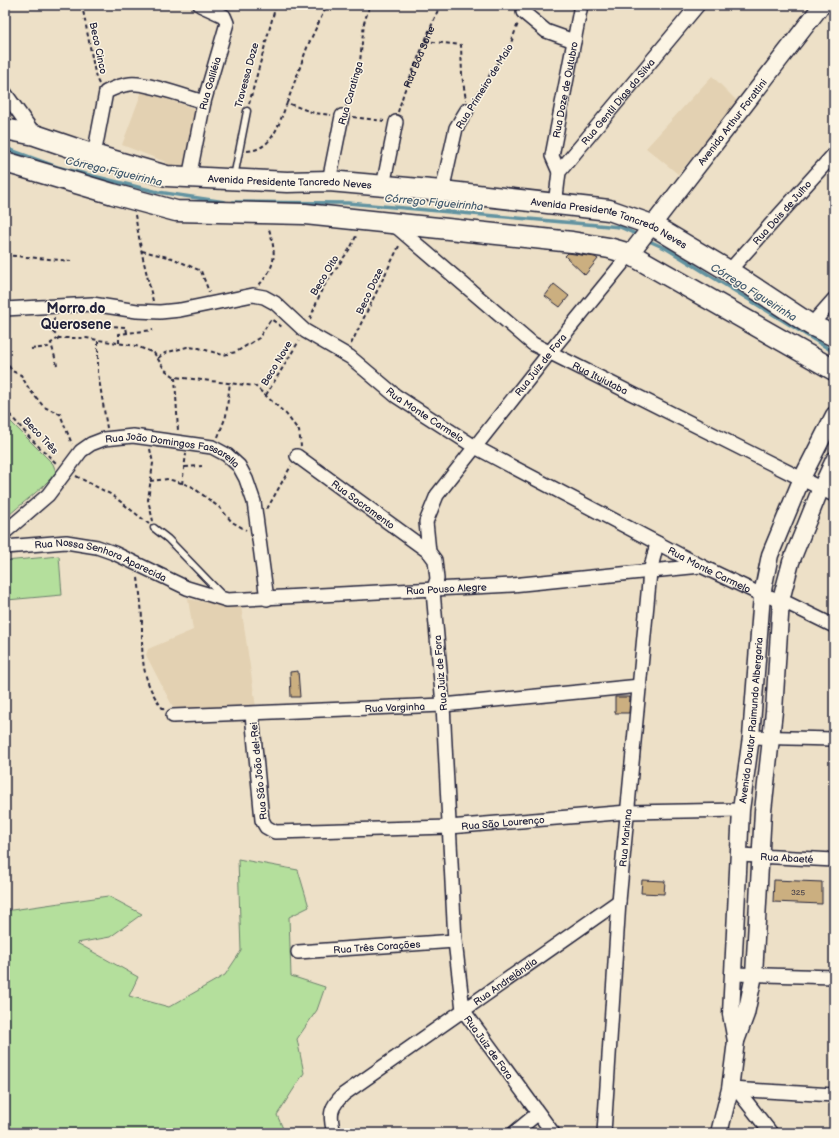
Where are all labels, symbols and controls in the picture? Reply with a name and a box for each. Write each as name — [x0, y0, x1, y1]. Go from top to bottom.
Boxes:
street label: Beco Cinco — [87, 21, 109, 75]
street label: Rua Boa Sorte — [401, 24, 438, 90]
street label: Rua Doze de Outubro — [551, 40, 581, 139]
street label: Travessa Doze — [233, 41, 261, 109]
street label: Rua Primeiro de Maio — [454, 41, 516, 131]
street label: Rua Galiléia — [198, 55, 224, 111]
street label: Rua Gentil Dias da Silva — [579, 56, 658, 148]
street label: Rua Caratinga — [336, 60, 366, 126]
street label: Avenida Arthur Forattini — [696, 77, 770, 168]
water label: Córrego Figueirinha — [64, 154, 164, 189]
street label: Avenida Presidente Tancredo Neves — [208, 173, 372, 192]
street label: Rua Dois de Julho — [751, 178, 815, 247]
water label: Córrego Figueirinha — [384, 192, 484, 213]
street label: Avenida Presidente Tancredo Neves — [530, 196, 689, 252]
street label: Beco Oito — [308, 253, 342, 298]
water label: Córrego Figueirinha — [708, 261, 799, 324]
street label: Beco Doze — [354, 266, 386, 317]
district label: Morro do Querosene — [41, 300, 111, 333]
street label: Rua Juiz de Fora — [513, 331, 570, 399]
street label: Beco Nove — [259, 339, 295, 388]
street label: Rua Ituiutaba — [570, 360, 630, 398]
street label: Rua Monte Carmelo — [383, 385, 466, 446]
street label: Beco Três — [20, 415, 60, 457]
street label: Rua João Domingos Fassarella — [105, 431, 242, 471]
street label: Rua Sacramento — [329, 478, 397, 532]
street label: Rua Nossa Senhora Aparecida — [34, 537, 169, 584]
street label: Rua Monte Carmelo — [666, 545, 753, 596]
street label: Rua Pouso Alegre — [406, 581, 487, 598]
street label: Rua Juiz de Fora — [432, 634, 450, 711]
street label: Avenida Doutor Raimundo Albergaria — [737, 637, 766, 804]
street label: Rua Varginha — [365, 701, 426, 715]
street label: Rua São João del-Rei — [248, 721, 270, 820]
street label: Rua Mariana — [617, 808, 635, 867]
street label: Rua São Lourenço — [461, 814, 546, 833]
street label: Rua Abaeté — [760, 851, 814, 866]
house number: 325 — [791, 888, 806, 897]
street label: Rua Três Corações — [333, 938, 421, 957]
street label: Rua Andrelândia — [471, 955, 540, 1008]
street label: Rua Juiz de Fora — [461, 1013, 516, 1082]

